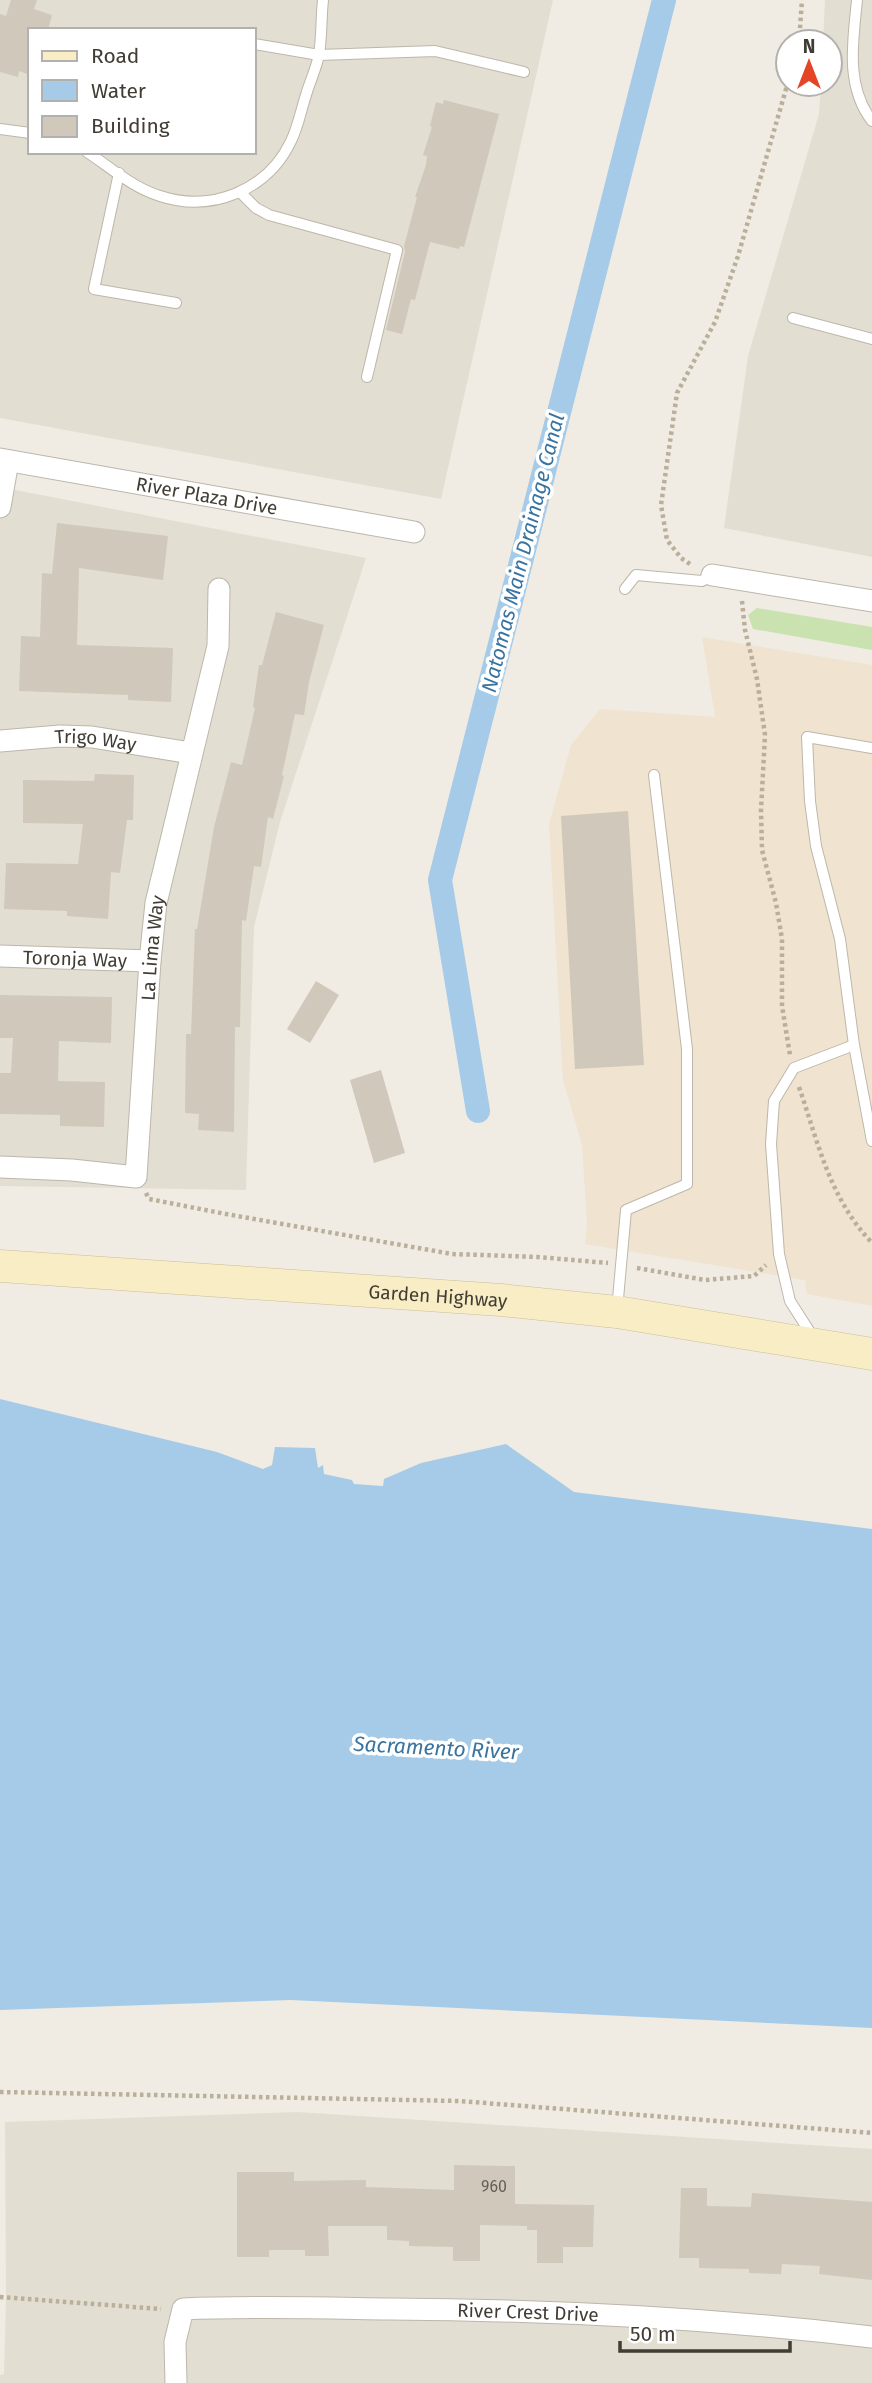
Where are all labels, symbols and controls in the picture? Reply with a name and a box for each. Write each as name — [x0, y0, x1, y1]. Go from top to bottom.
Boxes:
legend — [28, 28, 256, 154]
north arrow — [774, 28, 844, 98]
text: N — [803, 35, 815, 58]
text: Road — [91, 43, 139, 69]
text: Water — [91, 78, 146, 104]
text: Building — [91, 113, 170, 139]
water label: Natomas Main Drainage Canal — [476, 411, 570, 695]
street label: River Plaza Drive — [134, 472, 280, 519]
street label: Trigo Way — [54, 724, 139, 756]
street label: La Lima Way — [136, 892, 169, 1001]
street label: Toronja Way — [23, 945, 128, 972]
street label: Garden Highway — [368, 1280, 509, 1312]
water label: Sacramento River — [352, 1731, 520, 1765]
house number: 960 — [481, 2177, 507, 2196]
street label: River Crest Drive — [457, 2298, 599, 2326]
scale bar — [620, 2310, 790, 2354]
text: 50 m — [630, 2321, 676, 2347]

